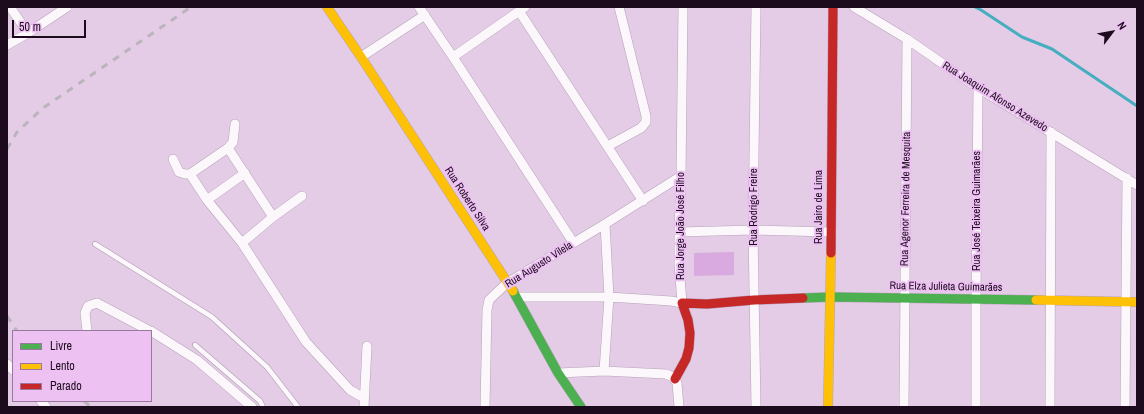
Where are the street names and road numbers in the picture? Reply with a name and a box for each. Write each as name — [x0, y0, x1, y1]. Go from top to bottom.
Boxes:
street label: Rua Joaquim Afonso Azevedo — [940, 59, 1050, 135]
street label: Rua Agenor Ferreira de Mesquita — [898, 132, 914, 266]
street label: Rua José Teixeira Guimarães — [970, 151, 984, 271]
street label: Rua Roberto Silva — [441, 165, 493, 233]
street label: Rua Rodrigo Freire — [747, 168, 761, 246]
street label: Rua Jairo de Lima — [812, 170, 826, 244]
street label: Rua Jorge João José Filho — [674, 172, 688, 280]
street label: Rua Augusto Vilela — [503, 239, 575, 291]
street label: Rua Elza Julieta Guimarães — [889, 279, 1003, 295]

